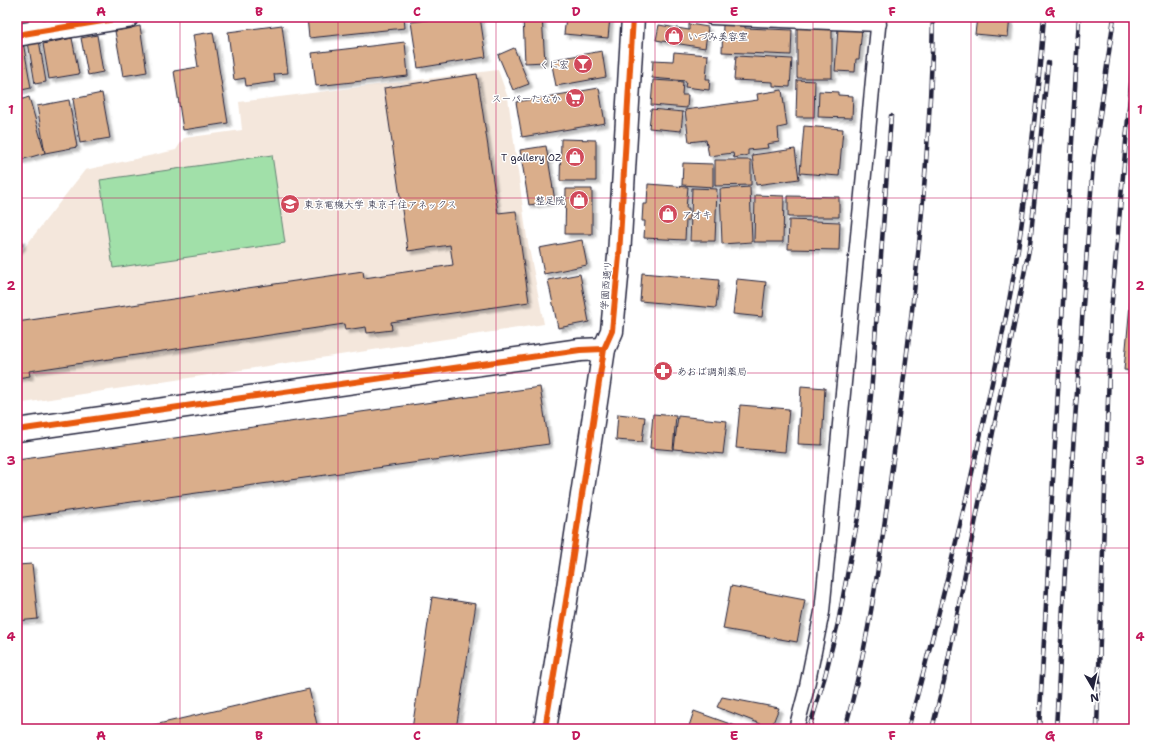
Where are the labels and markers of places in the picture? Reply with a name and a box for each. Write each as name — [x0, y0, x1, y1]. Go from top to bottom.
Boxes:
shop icon: いづみ美容室 — [663, 25, 685, 47]
place label: いづみ美容室 — [688, 30, 748, 43]
bar icon: くに宏 — [572, 53, 594, 75]
place label: くに宏 — [539, 58, 569, 71]
supermarket icon: スーパーたなか — [564, 87, 586, 109]
place label: スーパーたなか — [492, 92, 561, 105]
shop icon: T gallery OZ — [564, 146, 586, 168]
place label: T gallery OZ — [501, 151, 561, 164]
shop icon: 整足院 — [568, 189, 590, 211]
school or university icon: 東京電機大学 東京千住アネックス — [279, 193, 301, 215]
place label: 整足院 — [535, 194, 565, 207]
place label: 東京電機大学 東京千住アネックス — [304, 198, 457, 211]
shop icon: アオキ — [657, 203, 679, 225]
place label: アオキ — [682, 208, 712, 221]
pharmacy icon: あおば調剤薬局 — [652, 360, 674, 382]
place label: あおば調剤薬局 — [677, 365, 747, 378]

